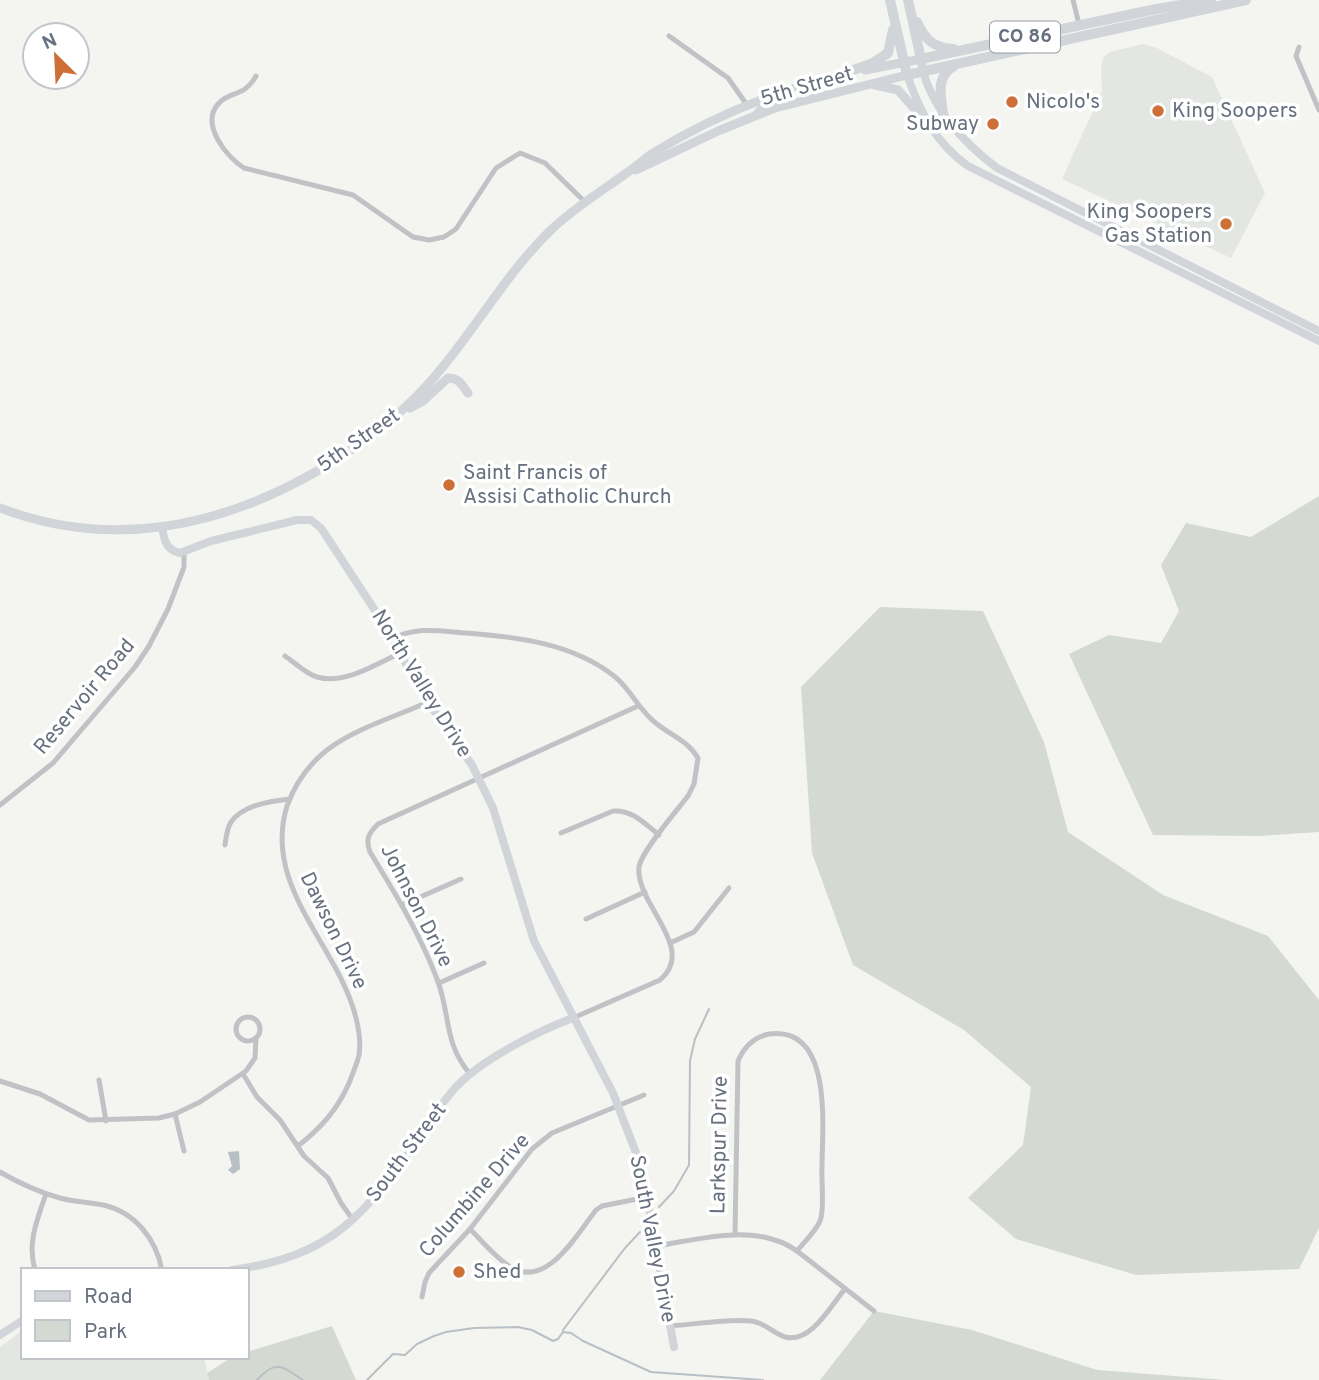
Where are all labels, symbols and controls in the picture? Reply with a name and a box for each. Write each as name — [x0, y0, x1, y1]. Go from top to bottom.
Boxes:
north arrow — [21, 21, 91, 91]
road number: CO 86 — [990, 22, 1060, 52]
text: N — [39, 29, 61, 56]
street label: 5th Street — [758, 61, 856, 113]
place label: Nicolo's — [1026, 89, 1100, 116]
marker: Nicolo's — [1004, 94, 1020, 110]
place label: King Soopers — [1172, 98, 1297, 125]
marker: King Soopers — [1150, 103, 1166, 119]
place label: Subway — [906, 111, 979, 138]
marker: Subway — [985, 116, 1001, 132]
place label: King Soopers Gas Station — [1087, 199, 1212, 250]
marker: King Soopers Gas Station — [1218, 216, 1234, 232]
street label: 5th Street — [312, 403, 406, 479]
place label: Saint Francis of Assisi Catholic Church — [463, 460, 672, 511]
marker: Saint Francis of Assisi Catholic Church — [441, 477, 457, 493]
street label: North Valley Drive — [365, 605, 477, 763]
street label: Reservoir Road — [29, 633, 141, 761]
street label: Johnson Drive — [373, 840, 459, 972]
street label: Dawson Drive — [293, 868, 373, 994]
street label: Larkspur Drive — [705, 1076, 735, 1214]
street label: South Street — [361, 1098, 453, 1208]
street label: Columbine Drive — [414, 1128, 536, 1264]
street label: South Valley Drive — [623, 1153, 681, 1325]
place label: Shed — [473, 1259, 521, 1286]
marker: Shed — [451, 1264, 467, 1280]
legend — [21, 1268, 248, 1359]
text: Road — [84, 1284, 133, 1311]
text: Park — [84, 1319, 127, 1346]

